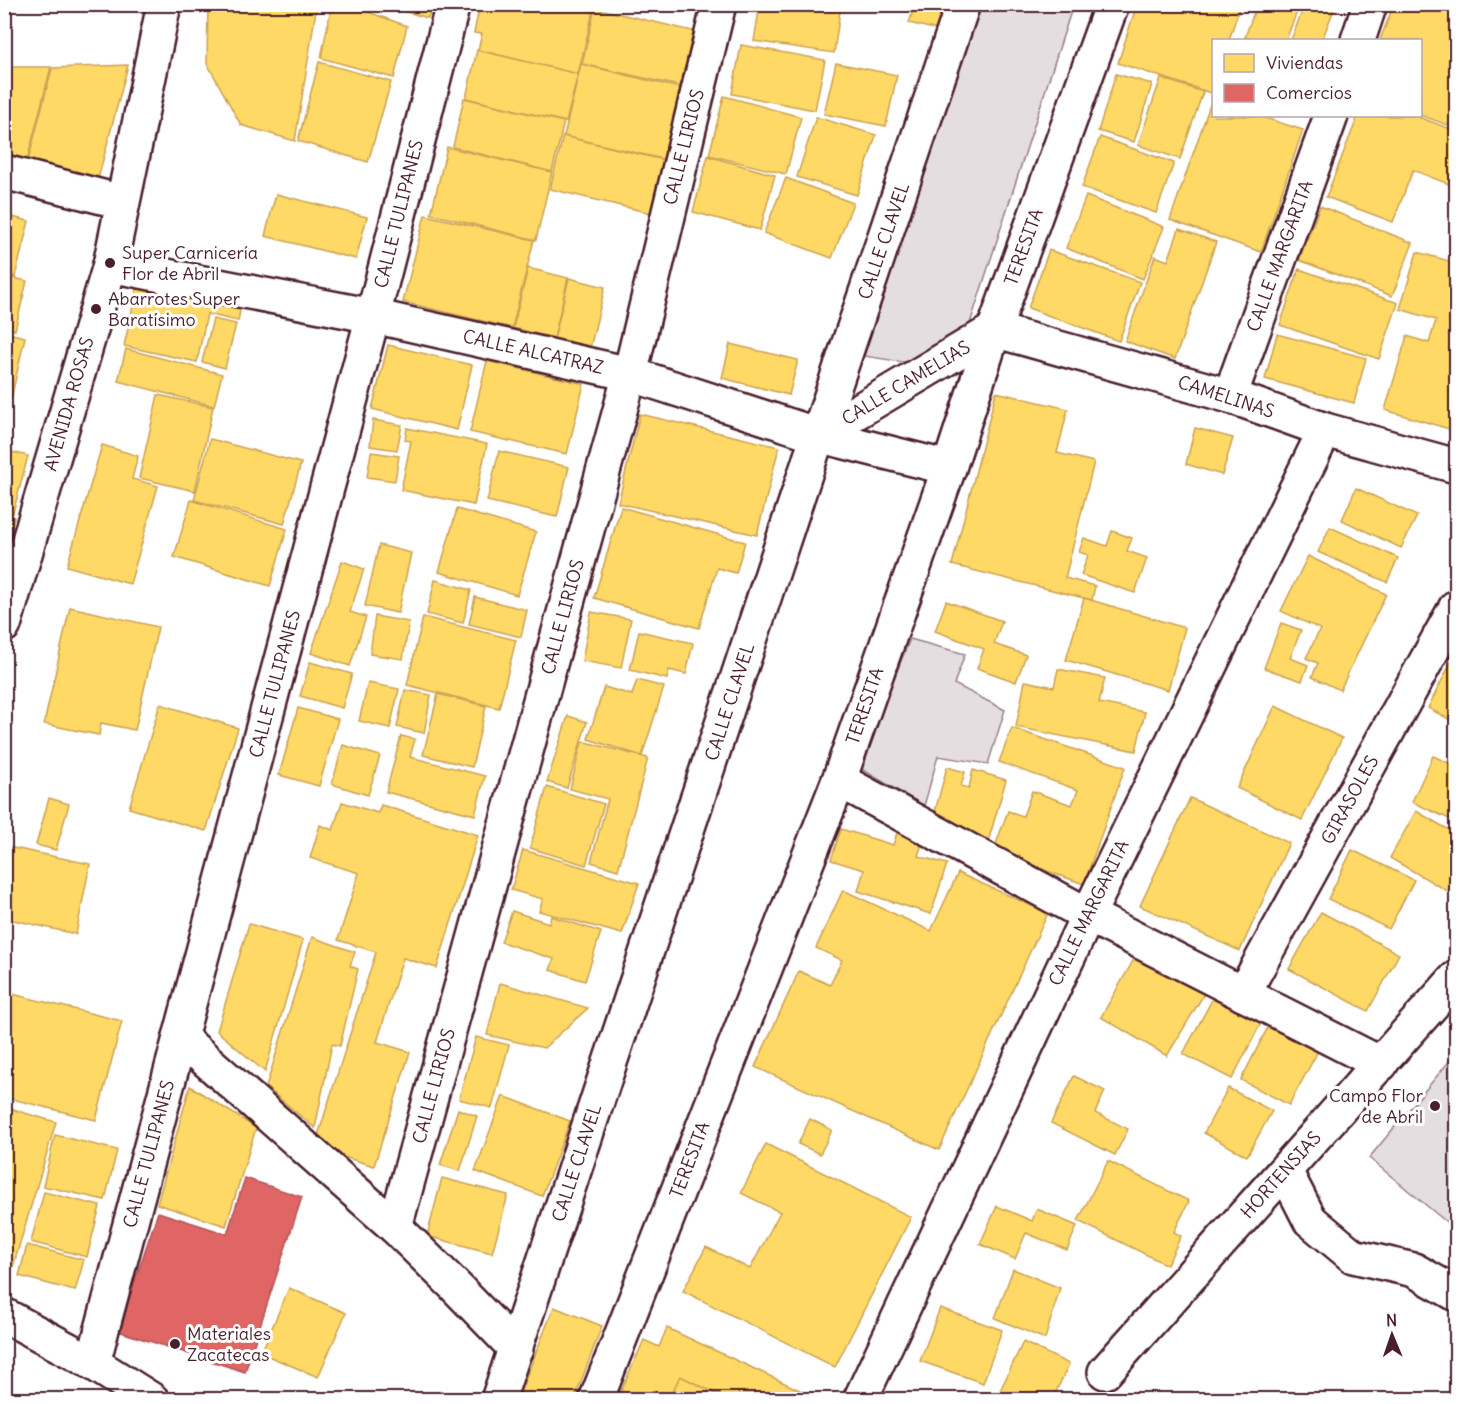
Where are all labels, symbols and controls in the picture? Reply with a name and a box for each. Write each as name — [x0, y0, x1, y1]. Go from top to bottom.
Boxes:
legend — [1212, 39, 1422, 117]
text: Viviendas — [1266, 51, 1343, 74]
text: Comercios — [1266, 81, 1352, 104]
street label: CALLE LIRIOS — [658, 87, 709, 207]
street label: CALLE TULIPANES — [369, 137, 428, 290]
street label: CALLE MARGARITA — [1241, 177, 1318, 335]
street label: CALLE CLAVEL — [853, 179, 914, 302]
street label: TERESITA — [999, 205, 1048, 288]
place label: Super Carnicería Flor de Abril — [122, 241, 258, 285]
marker: Super Carnicería Flor de Abril — [103, 256, 117, 270]
place label: Abarrotes Super Baratísimo — [108, 287, 241, 331]
marker: Abarrotes Super Baratísimo — [89, 302, 103, 316]
street label: CALLE ALCATRAZ — [461, 324, 606, 379]
street label: AVENIDA ROSAS — [38, 334, 99, 474]
street label: CALLE CAMELIAS — [837, 335, 974, 430]
street label: CAMELINAS — [1175, 370, 1277, 423]
street label: CALLE LIRIOS — [536, 557, 589, 677]
street label: CALLE TULIPANES — [244, 607, 305, 760]
street label: CALLE CLAVEL — [700, 640, 759, 763]
street label: TERESITA — [841, 664, 888, 747]
street label: GIRASOLES — [1316, 751, 1383, 848]
street label: CALLE MARGARITA — [1043, 836, 1134, 989]
street label: CALLE LIRIOS — [407, 1026, 460, 1146]
street label: CALLE TULIPANES — [118, 1077, 179, 1230]
place label: Campo Flor de Abril — [1329, 1084, 1424, 1128]
marker: Campo Flor de Abril — [1428, 1099, 1442, 1113]
street label: CALLE CLAVEL — [547, 1101, 606, 1224]
street label: TERESITA — [664, 1118, 715, 1201]
street label: HORTENSIAS — [1235, 1126, 1326, 1223]
north arrow — [1362, 1305, 1422, 1365]
text: N — [1386, 1310, 1397, 1330]
place label: Materiales Zacatecas — [187, 1322, 271, 1366]
marker: Materiales Zacatecas — [168, 1337, 182, 1351]

